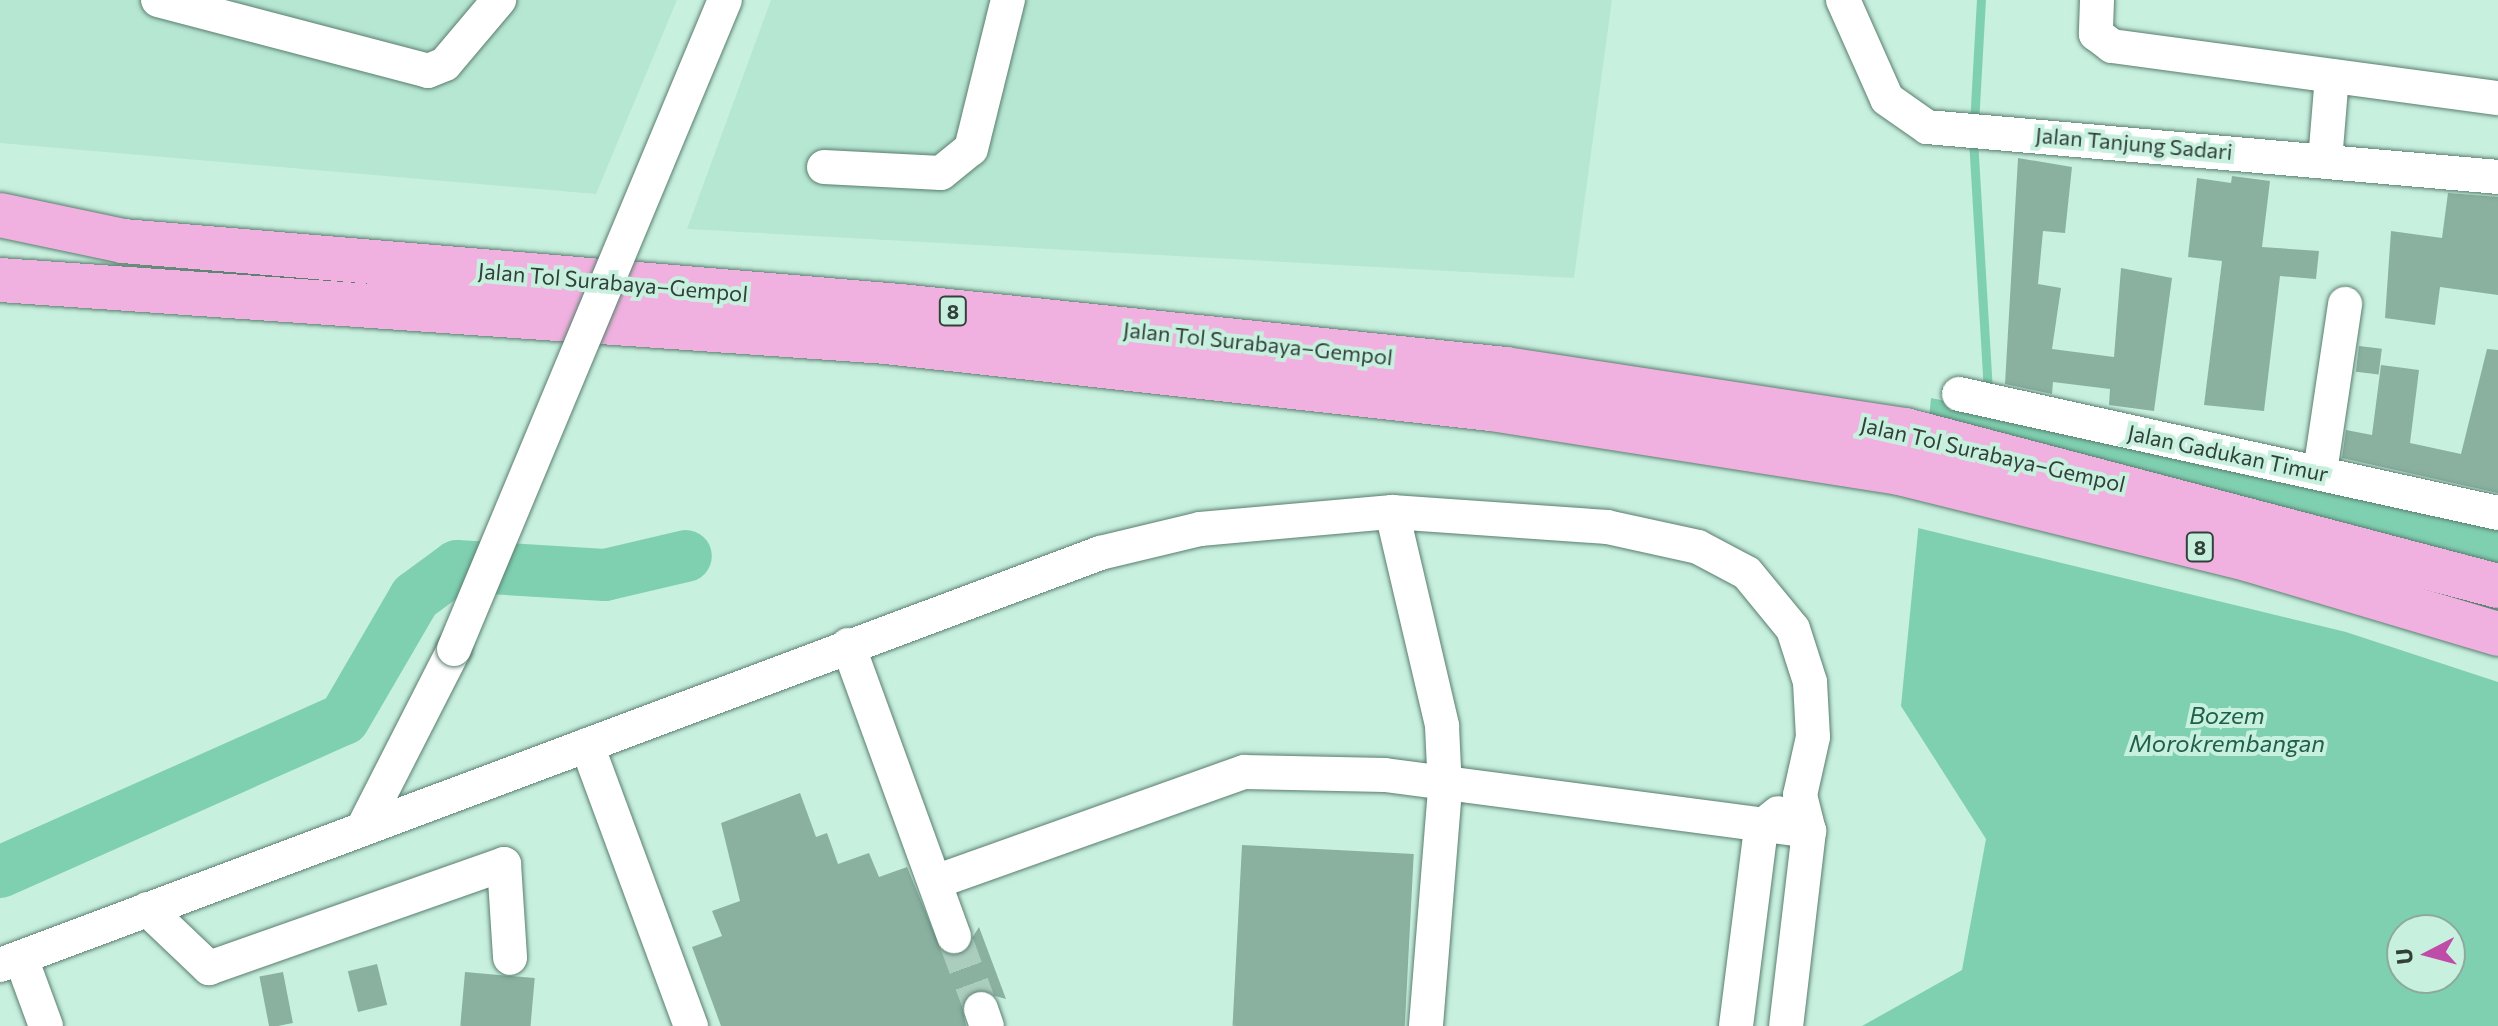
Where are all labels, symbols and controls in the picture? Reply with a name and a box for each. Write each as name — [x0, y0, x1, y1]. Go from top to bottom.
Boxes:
street label: Jalan Tanjung Sadari — [2034, 121, 2234, 165]
street label: Jalan Tol Surabaya–Gempol — [477, 257, 749, 307]
road number: 8 — [937, 295, 969, 327]
street label: Jalan Tol Surabaya–Gempol — [1122, 316, 1394, 370]
street label: Jalan Tol Surabaya–Gempol — [1858, 411, 2128, 497]
street label: Jalan Gadukan Timur — [2125, 419, 2331, 487]
road number: 8 — [2184, 531, 2216, 563]
water label: Bozem Morokrembangan — [2129, 701, 2325, 757]
north arrow — [2386, 914, 2466, 994]
text: U — [2389, 947, 2418, 966]

